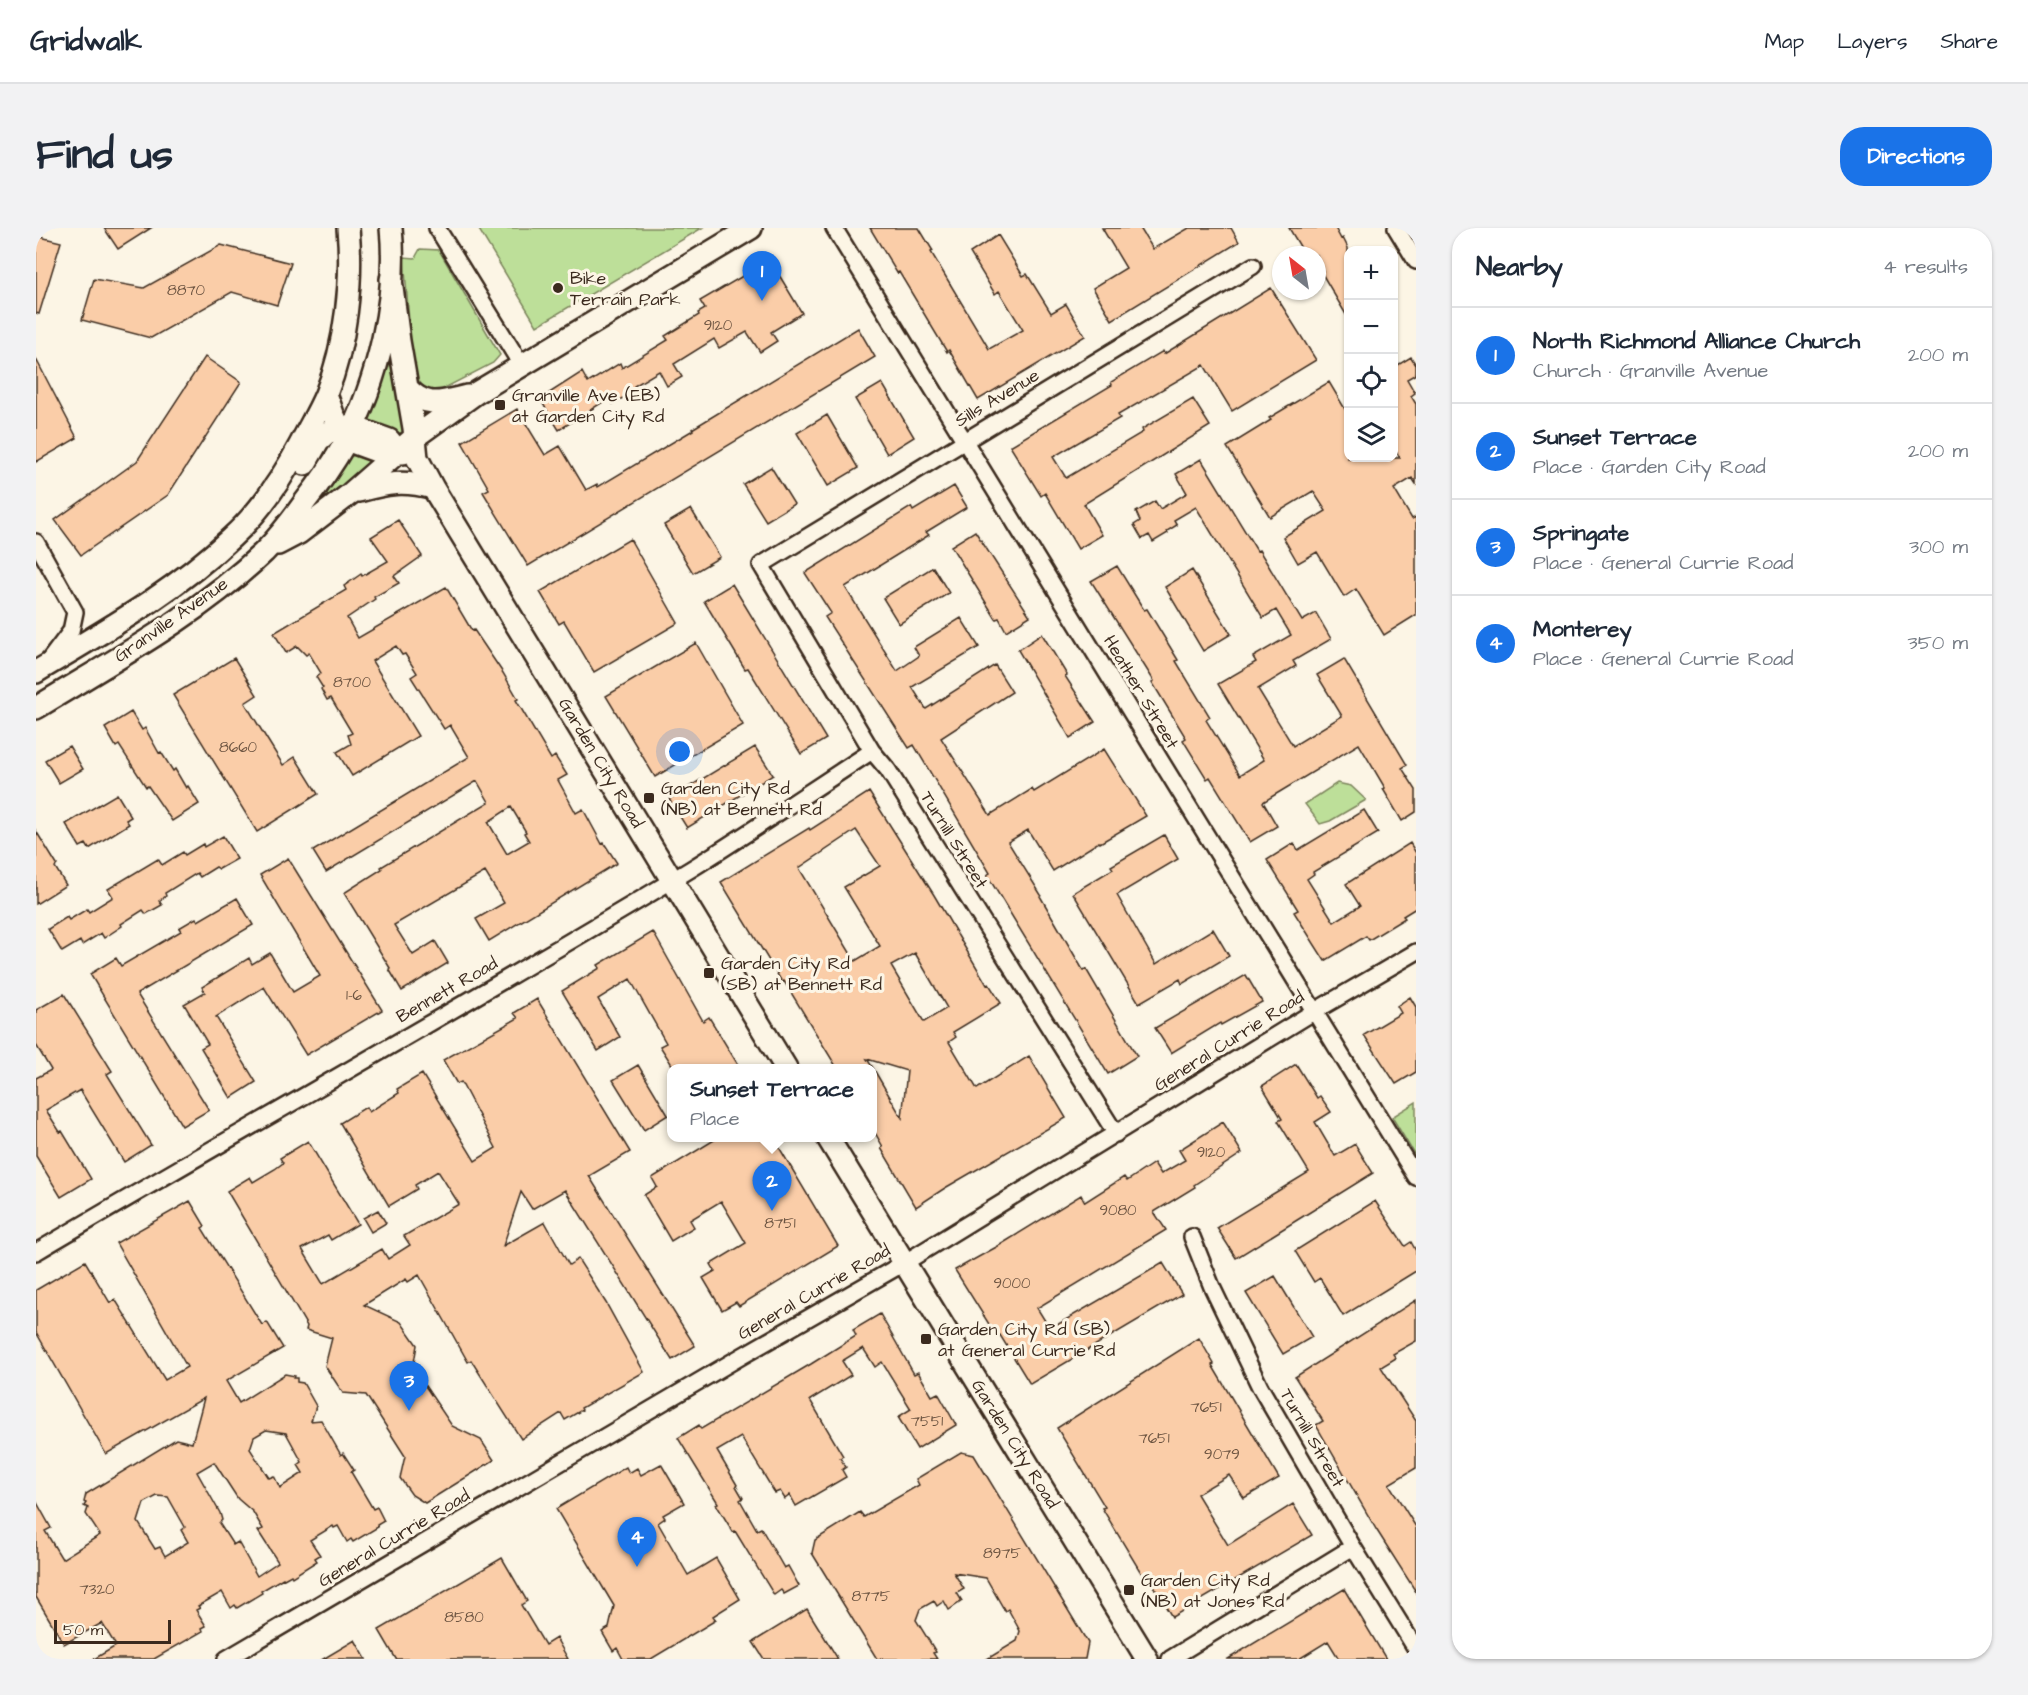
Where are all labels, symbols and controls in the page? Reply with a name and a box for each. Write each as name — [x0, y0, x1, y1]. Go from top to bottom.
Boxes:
text: Gridwalk — [30, 22, 142, 61]
text: Map — [1764, 27, 1804, 56]
text: Layers — [1837, 27, 1907, 56]
text: Share — [1940, 27, 1998, 56]
text: Find us — [36, 127, 173, 185]
button: Directions — [1840, 127, 1992, 186]
north arrow — [1272, 246, 1326, 300]
map controls — [1344, 246, 1398, 462]
button: + — [1344, 246, 1398, 300]
text: Nearby — [1476, 249, 1563, 285]
pin: 1 — [742, 251, 782, 301]
text: 4 results — [1883, 253, 1968, 281]
place label: Bike Terrain Park — [570, 266, 681, 312]
house number: 8870 — [167, 280, 206, 301]
marker: Bike Terrain Park — [551, 281, 565, 295]
button: − — [1344, 300, 1398, 354]
house number: 9120 — [704, 315, 733, 336]
text: North Richmond Alliance Church — [1533, 326, 1860, 357]
text: 1 — [1494, 341, 1497, 369]
text: 200 m — [1908, 341, 1968, 369]
button: locate — [1344, 354, 1398, 408]
text: Church · Granville Avenue — [1533, 357, 1768, 385]
street label: Sills Avenue — [950, 363, 1044, 433]
place label: Granville Ave (EB) at Garden City Rd — [512, 383, 664, 430]
marker: Granville Ave (EB) at Garden City Rd — [493, 398, 507, 412]
button: layers — [1344, 408, 1398, 462]
text: Sunset Terrace — [1533, 422, 1697, 453]
text: 2 — [1490, 437, 1501, 465]
text: 200 m — [1908, 437, 1968, 465]
text: Place · Garden City Road — [1533, 453, 1766, 481]
text: Springate — [1533, 518, 1629, 549]
text: 3 — [1490, 533, 1501, 561]
text: 300 m — [1909, 533, 1968, 561]
text: Place · General Currie Road — [1533, 549, 1793, 577]
street label: Granville Avenue — [109, 571, 233, 669]
text: Monterey — [1533, 614, 1631, 645]
text: 4 — [1489, 629, 1502, 657]
text: 350 m — [1907, 629, 1968, 657]
street label: Heather Street — [1097, 631, 1185, 754]
text: Place · General Currie Road — [1533, 645, 1793, 673]
house number: 8700 — [333, 672, 371, 693]
street label: Garden City Road — [551, 693, 650, 833]
house number: 8660 — [219, 737, 258, 758]
your location — [665, 737, 694, 766]
place label: Garden City Rd (NB) at Bennett Rd — [661, 776, 822, 822]
street label: Turnill Street — [914, 787, 994, 894]
marker: Garden City Rd (NB) at Bennett Rd — [642, 791, 656, 805]
street label: Bennett Road — [392, 951, 502, 1029]
place label: Garden City Rd (SB) at Bennett Rd — [721, 951, 882, 997]
marker: Garden City Rd (SB) at Bennett Rd — [702, 966, 716, 980]
house number: 1-6 — [346, 985, 363, 1006]
street label: General Currie Road — [1149, 985, 1309, 1097]
popup — [667, 1064, 877, 1142]
text: Sunset Terrace — [690, 1074, 854, 1105]
text: Place — [690, 1105, 740, 1133]
house number: 9120 — [1197, 1142, 1226, 1163]
pin: 2 — [752, 1162, 792, 1211]
house number: 9080 — [1099, 1200, 1137, 1221]
house number: 8751 — [764, 1213, 796, 1234]
street label: General Currie Road — [733, 1238, 895, 1346]
house number: 9000 — [994, 1273, 1031, 1294]
place label: Garden City Rd (SB) at General Currie Rd — [938, 1317, 1115, 1363]
marker: Garden City Rd (SB) at General Currie Rd — [919, 1332, 933, 1346]
pin: 3 — [390, 1362, 428, 1411]
street label: Garden City Road — [964, 1375, 1065, 1514]
street label: Turnill Street — [1274, 1384, 1351, 1493]
house number: 7651 — [1190, 1397, 1222, 1418]
house number: 7551 — [911, 1411, 943, 1432]
house number: 7651 — [1138, 1428, 1170, 1449]
house number: 9079 — [1204, 1444, 1240, 1465]
street label: General Currie Road — [313, 1483, 475, 1593]
pin: 4 — [618, 1518, 656, 1567]
house number: 8975 — [983, 1543, 1021, 1564]
place label: Garden City Rd (NB) at Jones Rd — [1141, 1568, 1284, 1614]
house number: 7320 — [80, 1579, 115, 1600]
marker: Garden City Rd (NB) at Jones Rd — [1122, 1583, 1136, 1597]
house number: 8775 — [852, 1586, 891, 1607]
house number: 8580 — [444, 1607, 484, 1628]
scale bar — [54, 1617, 171, 1644]
text: 50 m — [63, 1619, 103, 1641]

